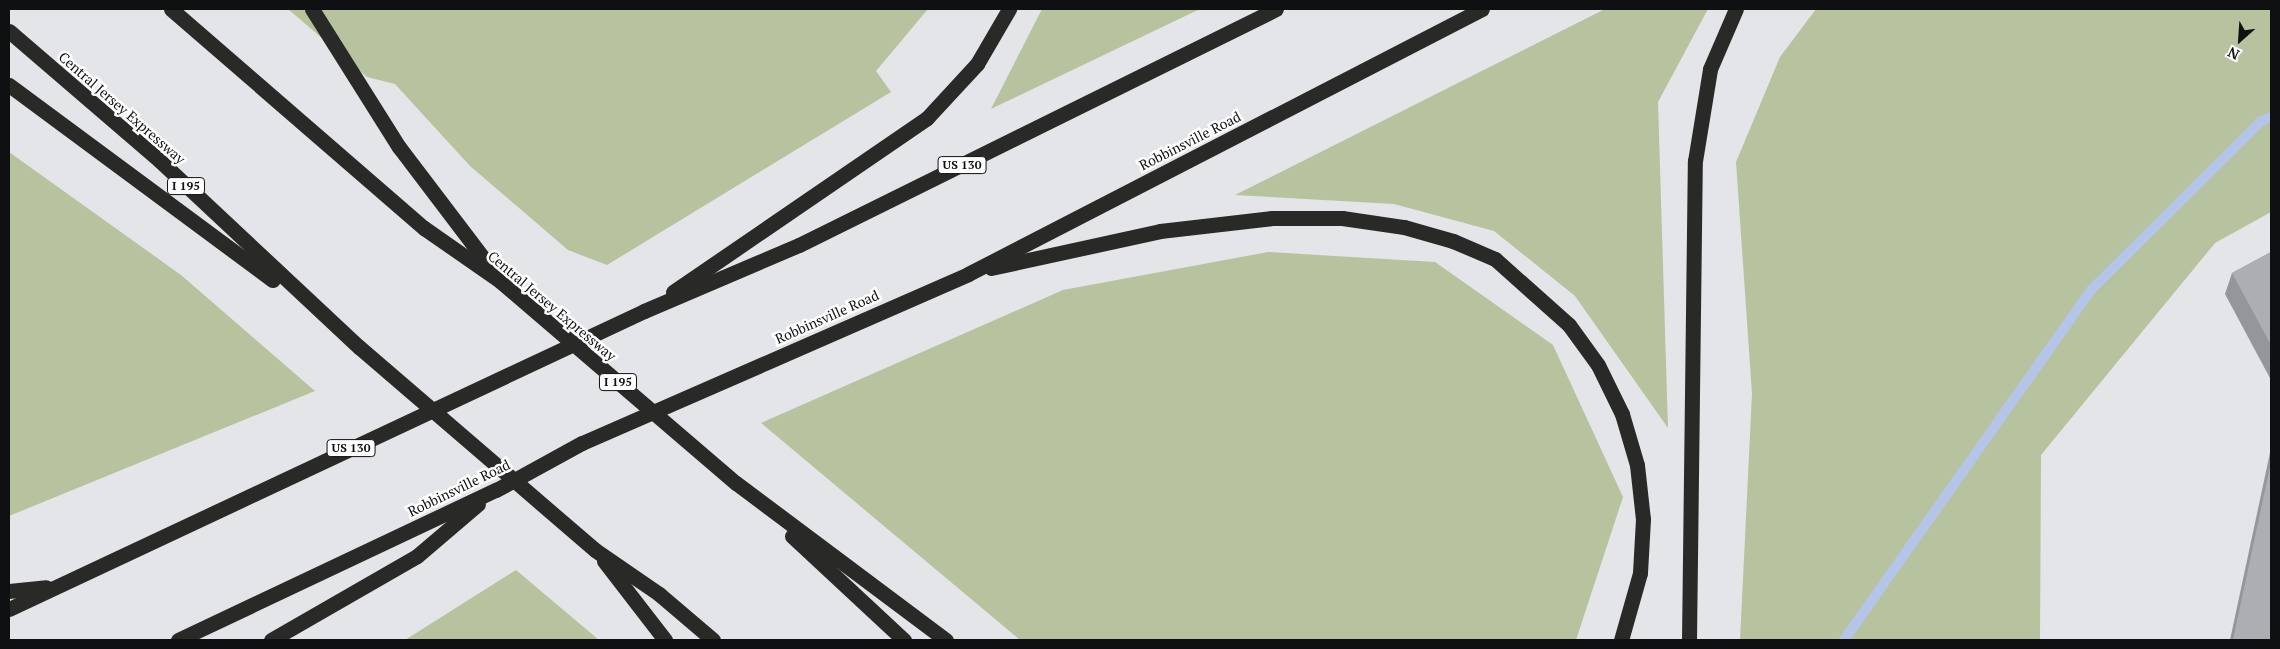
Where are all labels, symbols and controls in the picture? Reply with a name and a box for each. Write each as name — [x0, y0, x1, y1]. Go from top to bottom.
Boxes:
north arrow — [2215, 15, 2265, 65]
text: N — [2224, 43, 2242, 65]
street label: Central Jersey Expressway — [55, 49, 189, 167]
street label: Robbinsville Road — [1136, 108, 1244, 174]
road number: US 130 — [937, 156, 987, 174]
road number: I 195 — [166, 177, 206, 196]
street label: Central Jersey Expressway — [485, 247, 619, 365]
street label: Robbinsville Road — [773, 287, 881, 347]
road number: I 195 — [598, 372, 638, 392]
road number: US 130 — [326, 438, 376, 458]
street label: Robbinsville Road — [405, 456, 513, 520]

